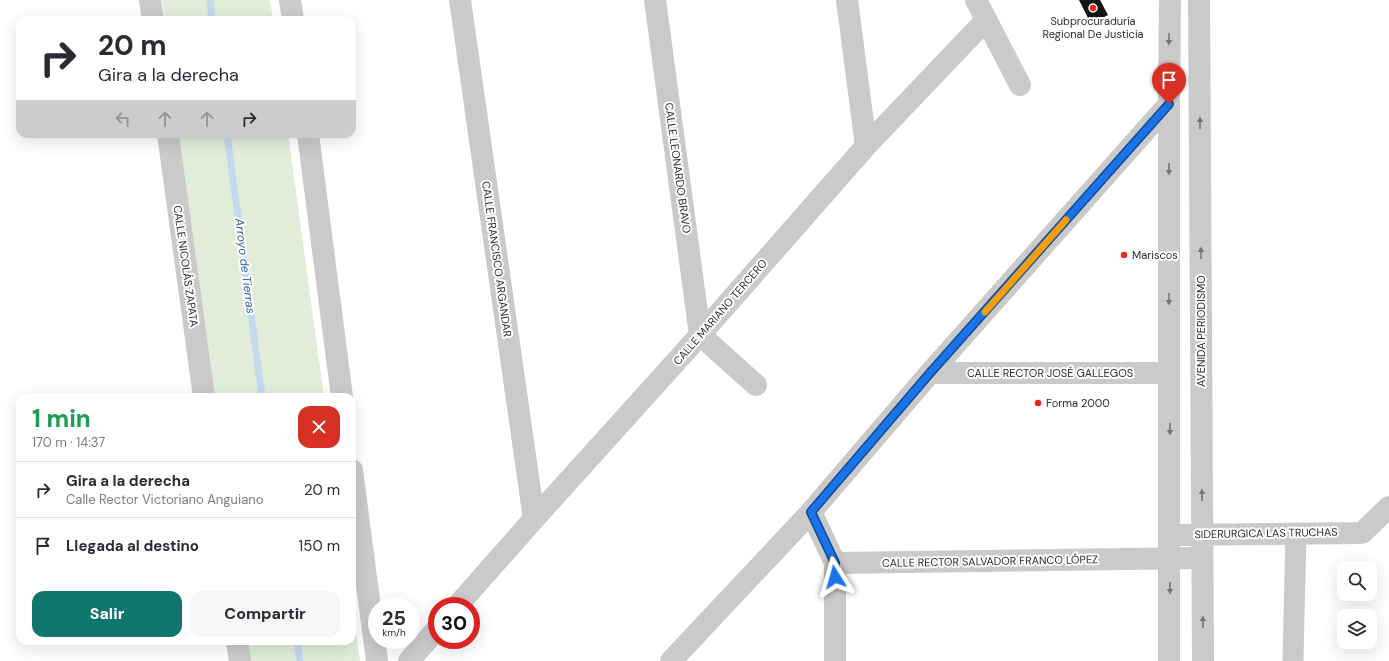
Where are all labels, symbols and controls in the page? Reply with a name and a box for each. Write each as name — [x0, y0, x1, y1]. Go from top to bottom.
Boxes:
marker: Subprocuraduría Regional De Justicia — [1088, 3, 1098, 13]
place label: Subprocuraduría Regional De Justicia — [1042, 14, 1144, 41]
text: 20 m — [98, 27, 167, 64]
icon: right — [32, 32, 84, 84]
one-way arrow — [1166, 33, 1172, 46]
text: Gira a la derecha — [98, 63, 239, 87]
pin — [1152, 63, 1186, 104]
icon: arrive — [1158, 69, 1180, 91]
street label: CALLE LEONARDO BRAVO — [662, 102, 694, 234]
icon: left — [112, 108, 134, 130]
icon: ahead — [154, 108, 176, 130]
icon: ahead — [196, 108, 218, 130]
icon: right — [238, 108, 260, 130]
one-way arrow — [1197, 116, 1203, 129]
one-way arrow — [1166, 163, 1172, 176]
street label: CALLE FRANCISCO ARGANDAR — [479, 180, 515, 338]
street label: CALLE NICOLÁS ZAPATA — [171, 204, 201, 328]
water label: Arroyo de Tierras — [231, 216, 259, 315]
one-way arrow — [1198, 246, 1204, 259]
place label: Mariscos — [1132, 248, 1178, 262]
marker: Mariscos — [1119, 250, 1129, 260]
street label: CALLE MARIANO TERCERO — [670, 256, 770, 368]
street label: AVENIDA PERIODISMO — [1194, 275, 1208, 387]
one-way arrow — [1166, 293, 1172, 306]
street label: CALLE RECTOR JOSÉ GALLEGOS — [967, 366, 1133, 380]
place label: Forma 2000 — [1046, 396, 1110, 410]
marker: Forma 2000 — [1033, 398, 1043, 408]
text: 1 min — [32, 403, 91, 434]
button: close — [298, 406, 340, 448]
one-way arrow — [1167, 423, 1173, 436]
text: 170 m · 14:37 — [32, 434, 105, 451]
text: Gira a la derecha — [66, 471, 190, 491]
icon: right — [32, 479, 54, 501]
text: 20 m — [304, 480, 340, 500]
one-way arrow — [1199, 488, 1205, 501]
text: Calle Rector Victoriano Anguiano — [66, 491, 263, 508]
street label: SIDERURGICA LAS TRUCHAS — [1194, 525, 1338, 541]
icon: arrive — [32, 535, 54, 557]
text: Llegada al destino — [66, 536, 199, 556]
text: 150 m — [299, 536, 340, 556]
street label: CALLE RECTOR SALVADOR FRANCO LÓPEZ — [882, 552, 1098, 570]
position arrow — [814, 556, 856, 598]
map controls — [1337, 561, 1377, 649]
button: search — [1337, 561, 1377, 601]
one-way arrow — [1167, 582, 1173, 595]
button: Salir — [32, 591, 182, 637]
button: Compartir — [190, 591, 340, 637]
speed limit sign: 30 — [428, 597, 480, 649]
text: 25 — [382, 605, 406, 631]
button: layers — [1337, 609, 1377, 649]
one-way arrow — [1200, 615, 1206, 628]
text: km/h — [382, 626, 406, 639]

